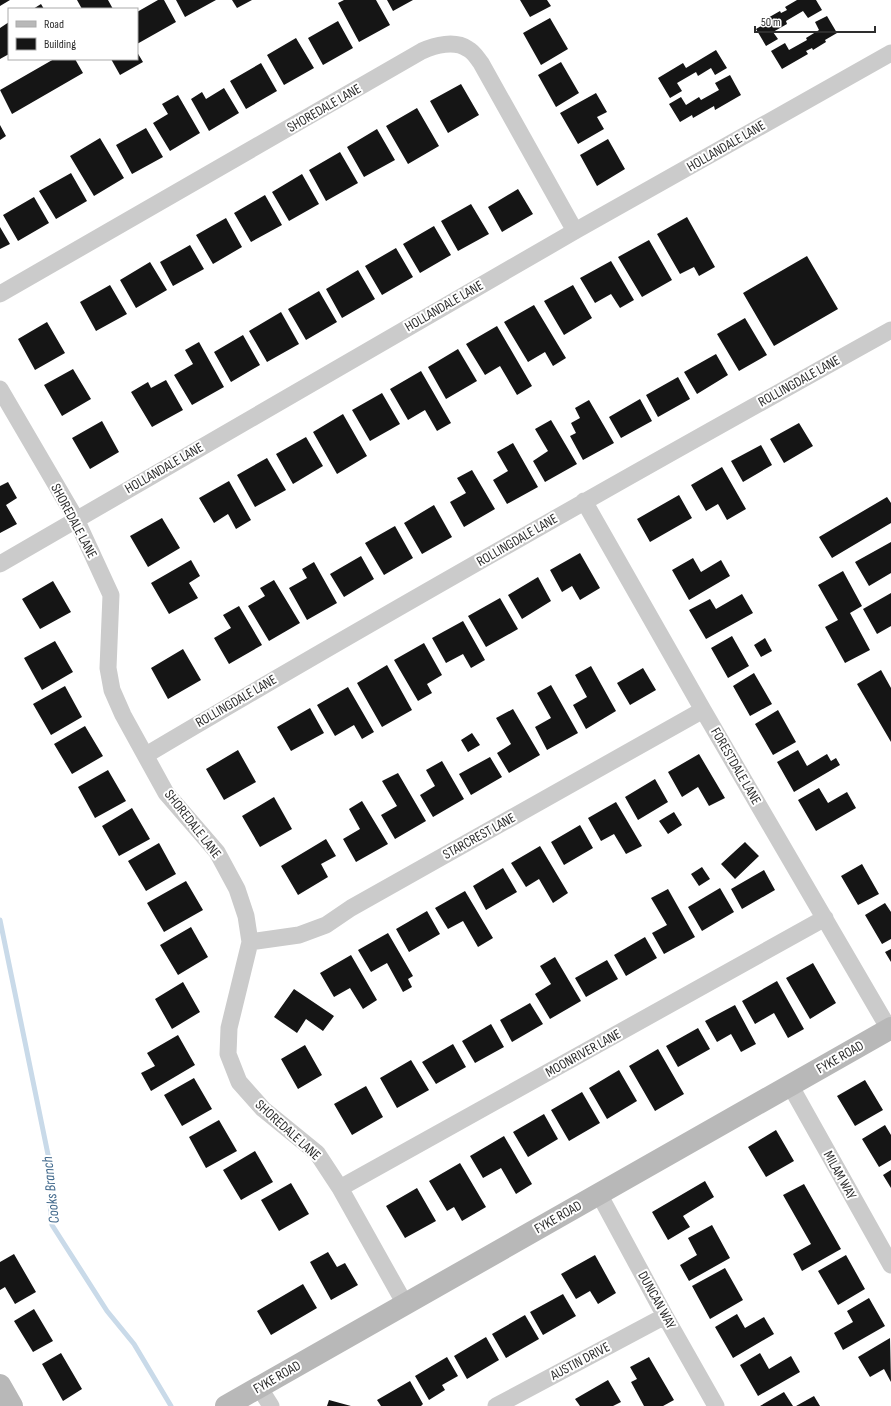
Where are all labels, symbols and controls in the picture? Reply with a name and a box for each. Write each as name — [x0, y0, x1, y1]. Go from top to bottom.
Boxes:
legend — [8, 8, 138, 60]
scale bar — [755, 8, 875, 34]
text: 50 m — [761, 15, 781, 30]
text: Road — [44, 17, 64, 32]
text: Building — [44, 37, 76, 52]
street label: SHOREDALE LANE — [284, 80, 364, 136]
street label: HOLLANDALE LANE — [684, 117, 768, 175]
street label: HOLLANDALE LANE — [402, 277, 486, 335]
street label: ROLLINGDALE LANE — [755, 351, 843, 410]
street label: HOLLANDALE LANE — [122, 439, 206, 497]
street label: SHOREDALE LANE — [47, 481, 101, 562]
street label: ROLLINGDALE LANE — [473, 510, 561, 570]
street label: ROLLINGDALE LANE — [192, 671, 280, 731]
street label: FORESTDALE LANE — [707, 724, 765, 808]
street label: SHOREDALE LANE — [161, 786, 225, 862]
street label: STARCREST LANE — [440, 809, 518, 863]
street label: MOONRIVER LANE — [542, 1025, 624, 1081]
street label: FYKE ROAD — [813, 1037, 867, 1077]
street label: SHOREDALE LANE — [252, 1096, 324, 1164]
street label: MILAM WAY — [820, 1148, 860, 1202]
water label: Cooks Branch — [38, 1155, 64, 1225]
street label: FYKE ROAD — [531, 1197, 585, 1237]
street label: DUNCAN WAY — [634, 1268, 680, 1332]
street label: AUSTIN DRIVE — [546, 1338, 613, 1384]
street label: FYKE ROAD — [250, 1357, 304, 1397]

